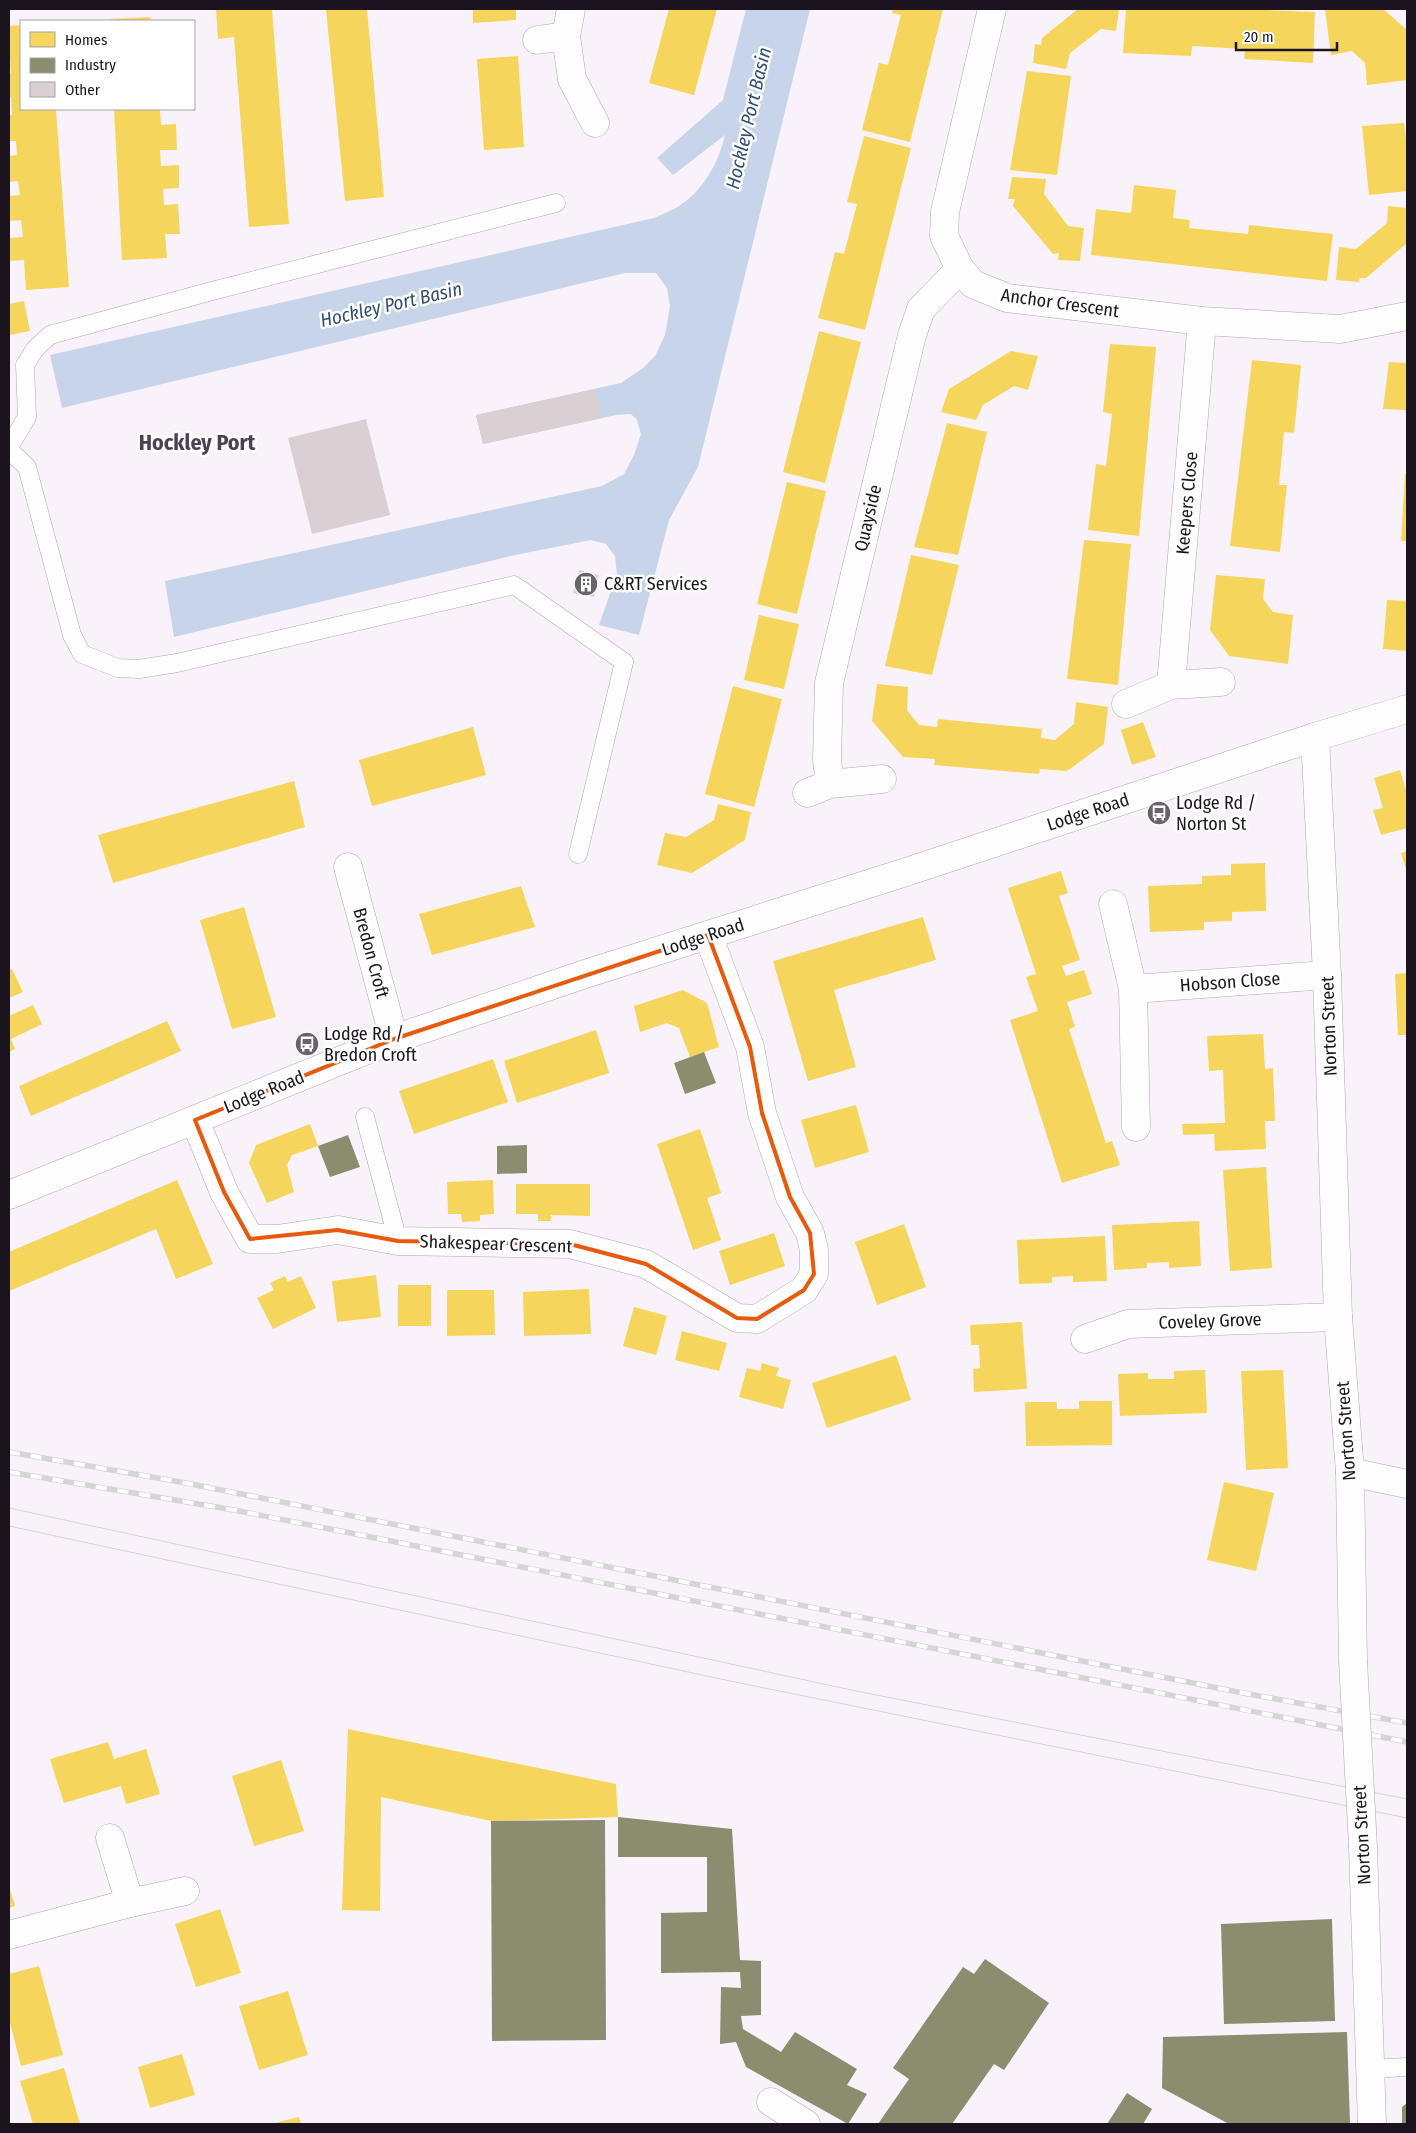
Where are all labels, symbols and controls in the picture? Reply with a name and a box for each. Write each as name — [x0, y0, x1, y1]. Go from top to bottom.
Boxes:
legend — [20, 20, 195, 110]
scale bar — [1236, 20, 1337, 52]
text: 20 m — [1244, 28, 1274, 46]
text: Homes — [65, 31, 107, 49]
water label: Hockley Port Basin — [721, 45, 776, 191]
text: Industry — [65, 56, 116, 74]
text: Other — [65, 81, 101, 99]
water label: Hockley Port Basin — [318, 277, 464, 332]
street label: Anchor Crescent — [1000, 284, 1121, 322]
district label: Hockley Port — [139, 429, 256, 456]
street label: Keepers Close — [1172, 451, 1202, 555]
street label: Quayside — [850, 482, 886, 554]
building icon: C&RT Services — [573, 571, 599, 597]
place label: C&RT Services — [604, 573, 708, 595]
street label: Lodge Road — [1044, 788, 1132, 836]
place label: Lodge Rd / Norton St — [1176, 792, 1256, 835]
bus stop icon: Lodge Rd / Norton St — [1146, 800, 1172, 826]
street label: Bredon Croft — [348, 905, 394, 1001]
street label: Lodge Road — [659, 913, 747, 961]
street label: Hobson Close — [1179, 968, 1281, 996]
street label: Norton Street — [1316, 976, 1342, 1076]
place label: Lodge Rd / Bredon Croft — [324, 1023, 417, 1066]
bus stop icon: Lodge Rd / Bredon Croft — [294, 1031, 320, 1057]
street label: Lodge Road — [220, 1066, 308, 1118]
street label: Shakespear Crescent — [419, 1230, 573, 1258]
street label: Coveley Grove — [1158, 1308, 1262, 1334]
street label: Norton Street — [1332, 1380, 1360, 1482]
street label: Norton Street — [1348, 1785, 1376, 1885]

